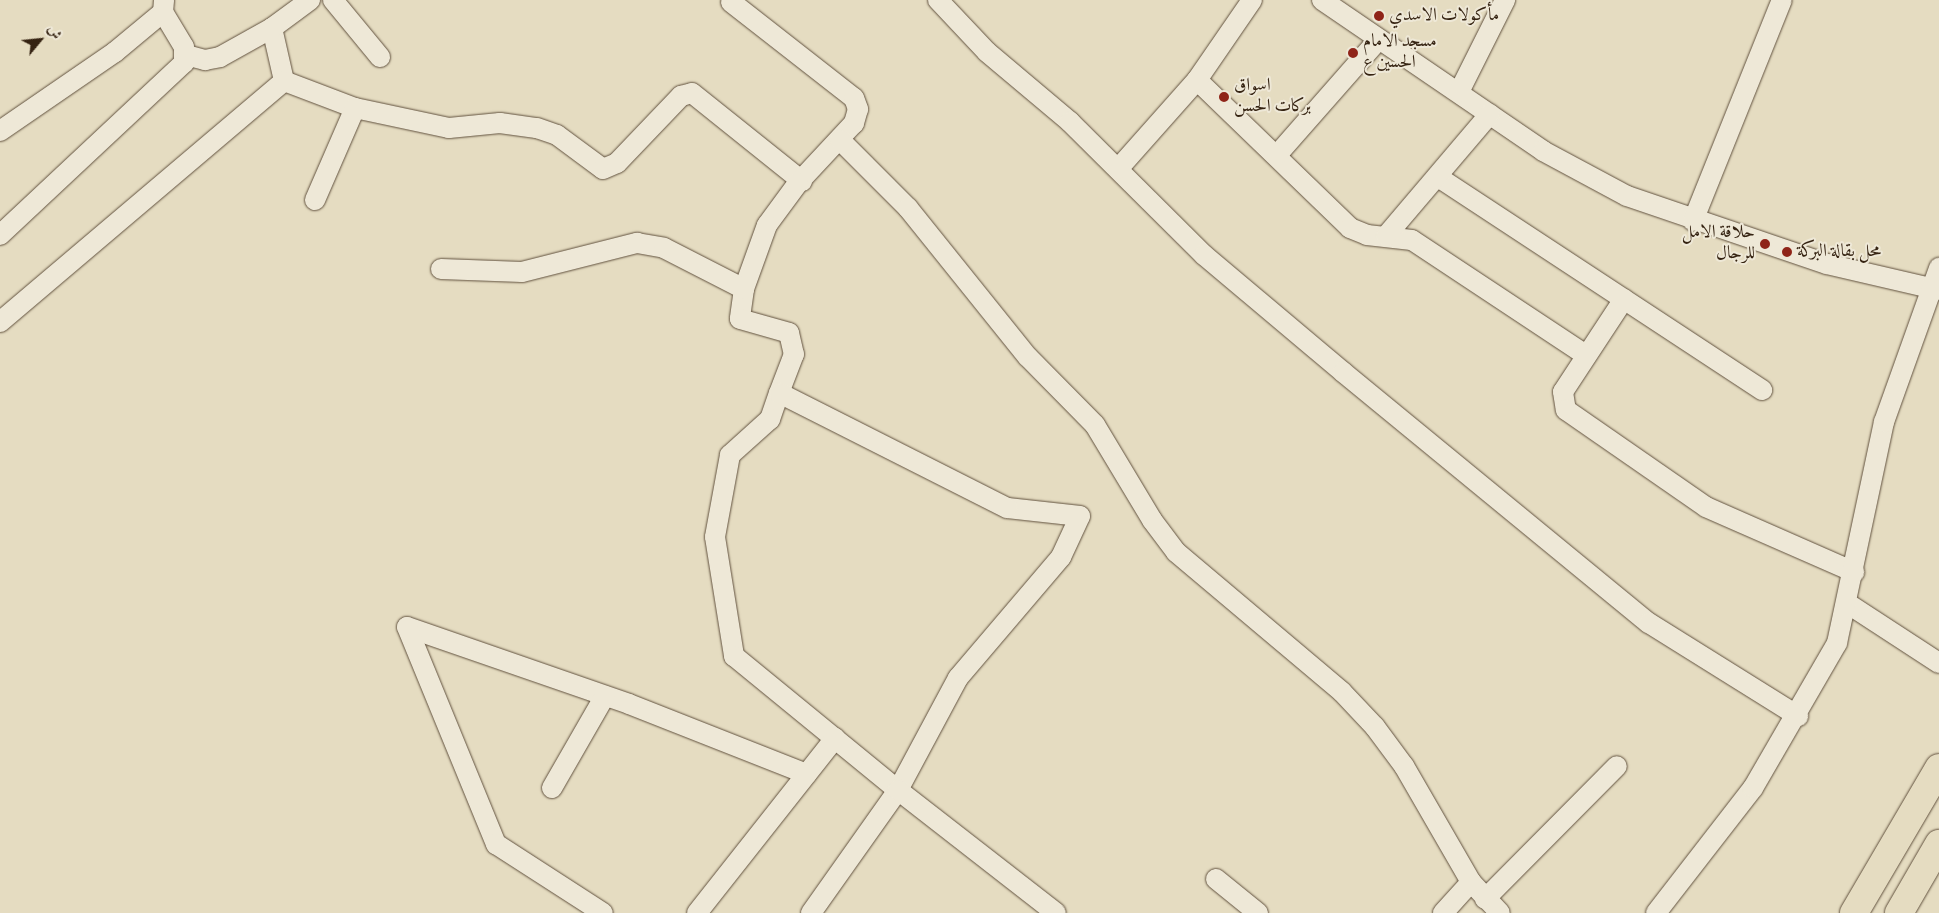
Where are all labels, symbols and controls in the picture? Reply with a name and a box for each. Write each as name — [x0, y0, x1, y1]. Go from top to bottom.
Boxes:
place label: مأكولات الاسدي — [1389, 5, 1499, 27]
marker: مأكولات الاسدي — [1373, 10, 1385, 22]
north arrow — [15, 15, 65, 65]
text: ش — [41, 22, 65, 44]
place label: مسجد الامام الحسين ع — [1363, 32, 1437, 74]
marker: مسجد الامام الحسين ع — [1347, 47, 1359, 59]
place label: اسواق بركات الحسن — [1234, 76, 1311, 118]
marker: اسواق بركات الحسن — [1218, 91, 1230, 103]
place label: حلاقة الامل للرجال — [1682, 223, 1755, 266]
marker: حلاقة الامل للرجال — [1759, 238, 1771, 250]
place label: محل بقالة البركة — [1797, 241, 1881, 263]
marker: محل بقالة البركة — [1781, 246, 1793, 258]

